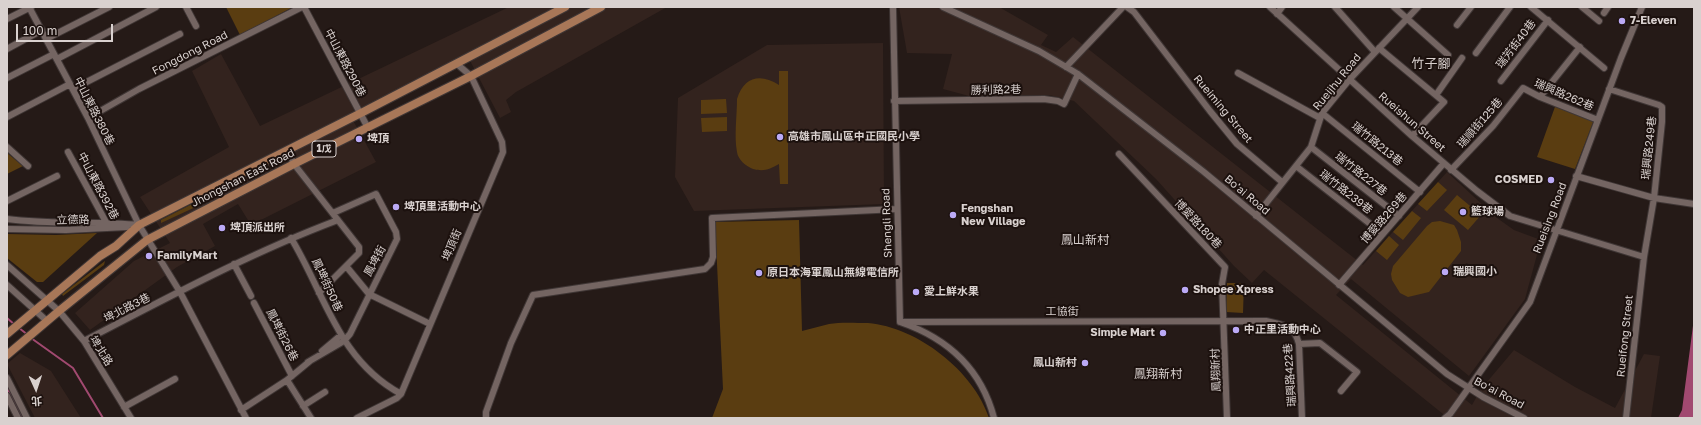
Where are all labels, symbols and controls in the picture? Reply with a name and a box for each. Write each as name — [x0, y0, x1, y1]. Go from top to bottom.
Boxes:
place label: 7-Eleven — [1630, 14, 1676, 28]
scale bar — [18, 16, 115, 42]
marker: 7-Eleven — [1617, 16, 1627, 26]
street label: 瑞芳街40巷 — [1493, 17, 1539, 71]
text: 100 m — [23, 23, 57, 38]
street label: 中山東路290巷 — [322, 27, 368, 99]
street label: Fongdong Road — [150, 28, 230, 78]
street label: Rueijhu Road — [1310, 51, 1364, 113]
district label: 竹子腳 — [1412, 56, 1450, 72]
street label: Rueiming Street — [1191, 72, 1255, 146]
street label: 中山東路380巷 — [71, 75, 117, 147]
street label: 瑞興路262巷 — [1532, 77, 1596, 113]
street label: 勝利路2巷 — [971, 83, 1021, 97]
street label: Rueishun Street — [1376, 89, 1448, 155]
street label: 瑞順街125巷 — [1455, 95, 1505, 151]
street label: 瑞興路249巷 — [1639, 116, 1659, 180]
street label: 瑞竹路213巷 — [1349, 119, 1405, 169]
place label: 高雄市鳳山區中正國民小學 — [788, 130, 920, 144]
place label: 埤頂 — [367, 132, 389, 146]
marker: 高雄市鳳山區中正國民小學 — [775, 132, 785, 142]
marker: 埤頂 — [354, 134, 364, 144]
road number: 1戊 — [312, 141, 336, 157]
street label: Jhongshan East Road — [189, 146, 297, 210]
street label: 中山東路392巷 — [75, 150, 121, 222]
street label: 瑞竹路227巷 — [1332, 150, 1390, 198]
street label: 瑞竹路239巷 — [1317, 167, 1375, 217]
street label: Bo'ai Road — [1222, 172, 1272, 218]
place label: COSMED — [1495, 173, 1543, 187]
marker: COSMED — [1546, 175, 1556, 185]
street label: Rueising Road — [1530, 181, 1570, 255]
street label: Shengli Road — [879, 188, 895, 258]
street label: 博愛路269巷 — [1358, 190, 1410, 246]
street label: 博愛路180巷 — [1172, 197, 1224, 251]
place label: 埤頂里活動中心 — [404, 200, 481, 214]
marker: 埤頂里活動中心 — [391, 202, 401, 212]
place label: Fengshan New Village — [961, 202, 1026, 228]
place label: 籃球場 — [1471, 205, 1504, 219]
marker: 籃球場 — [1458, 207, 1468, 217]
marker: Fengshan New Village — [948, 210, 958, 220]
street label: 立德路 — [56, 213, 90, 227]
place label: 埤頂派出所 — [230, 221, 285, 235]
marker: 埤頂派出所 — [217, 223, 227, 233]
street label: 埤頂街 — [439, 227, 465, 263]
district label: 鳳山新村 — [1061, 233, 1109, 247]
street label: 鳳埤街 — [361, 243, 389, 279]
place label: FamilyMart — [157, 249, 217, 263]
marker: FamilyMart — [144, 251, 154, 261]
street label: 鳳埤街50巷 — [309, 256, 345, 314]
place label: 瑞興國小 — [1453, 265, 1497, 279]
place label: 原日本海軍鳳山無線電信所 — [767, 266, 899, 280]
marker: 瑞興國小 — [1440, 267, 1450, 277]
marker: 原日本海軍鳳山無線電信所 — [754, 268, 764, 278]
place label: Shopee Xpress — [1193, 283, 1274, 297]
place label: 愛上鮮水果 — [924, 285, 979, 299]
marker: Shopee Xpress — [1180, 285, 1190, 295]
marker: 愛上鮮水果 — [911, 287, 921, 297]
street label: 埤北路3巷 — [102, 291, 152, 325]
street label: Rueifong Street — [1614, 294, 1636, 378]
street label: 工協街 — [1046, 305, 1078, 319]
street label: 鳳埤街26巷 — [263, 307, 301, 363]
place label: 中正里活動中心 — [1244, 323, 1321, 337]
marker: 中正里活動中心 — [1231, 325, 1241, 335]
place label: Simple Mart — [1090, 326, 1155, 340]
marker: Simple Mart — [1158, 328, 1168, 338]
street label: 埤北路 — [87, 334, 115, 368]
street label: 瑞興路422巷 — [1281, 343, 1299, 407]
street label: 鳳翔新村 — [1209, 348, 1223, 392]
place label: 鳳山新村 — [1033, 356, 1077, 370]
marker: 鳳山新村 — [1080, 358, 1090, 368]
district label: 鳳翔新村 — [1134, 367, 1182, 381]
north arrow — [16, 369, 56, 409]
street label: Bo'ai Road — [1472, 374, 1526, 412]
text: 北 — [31, 395, 42, 408]

